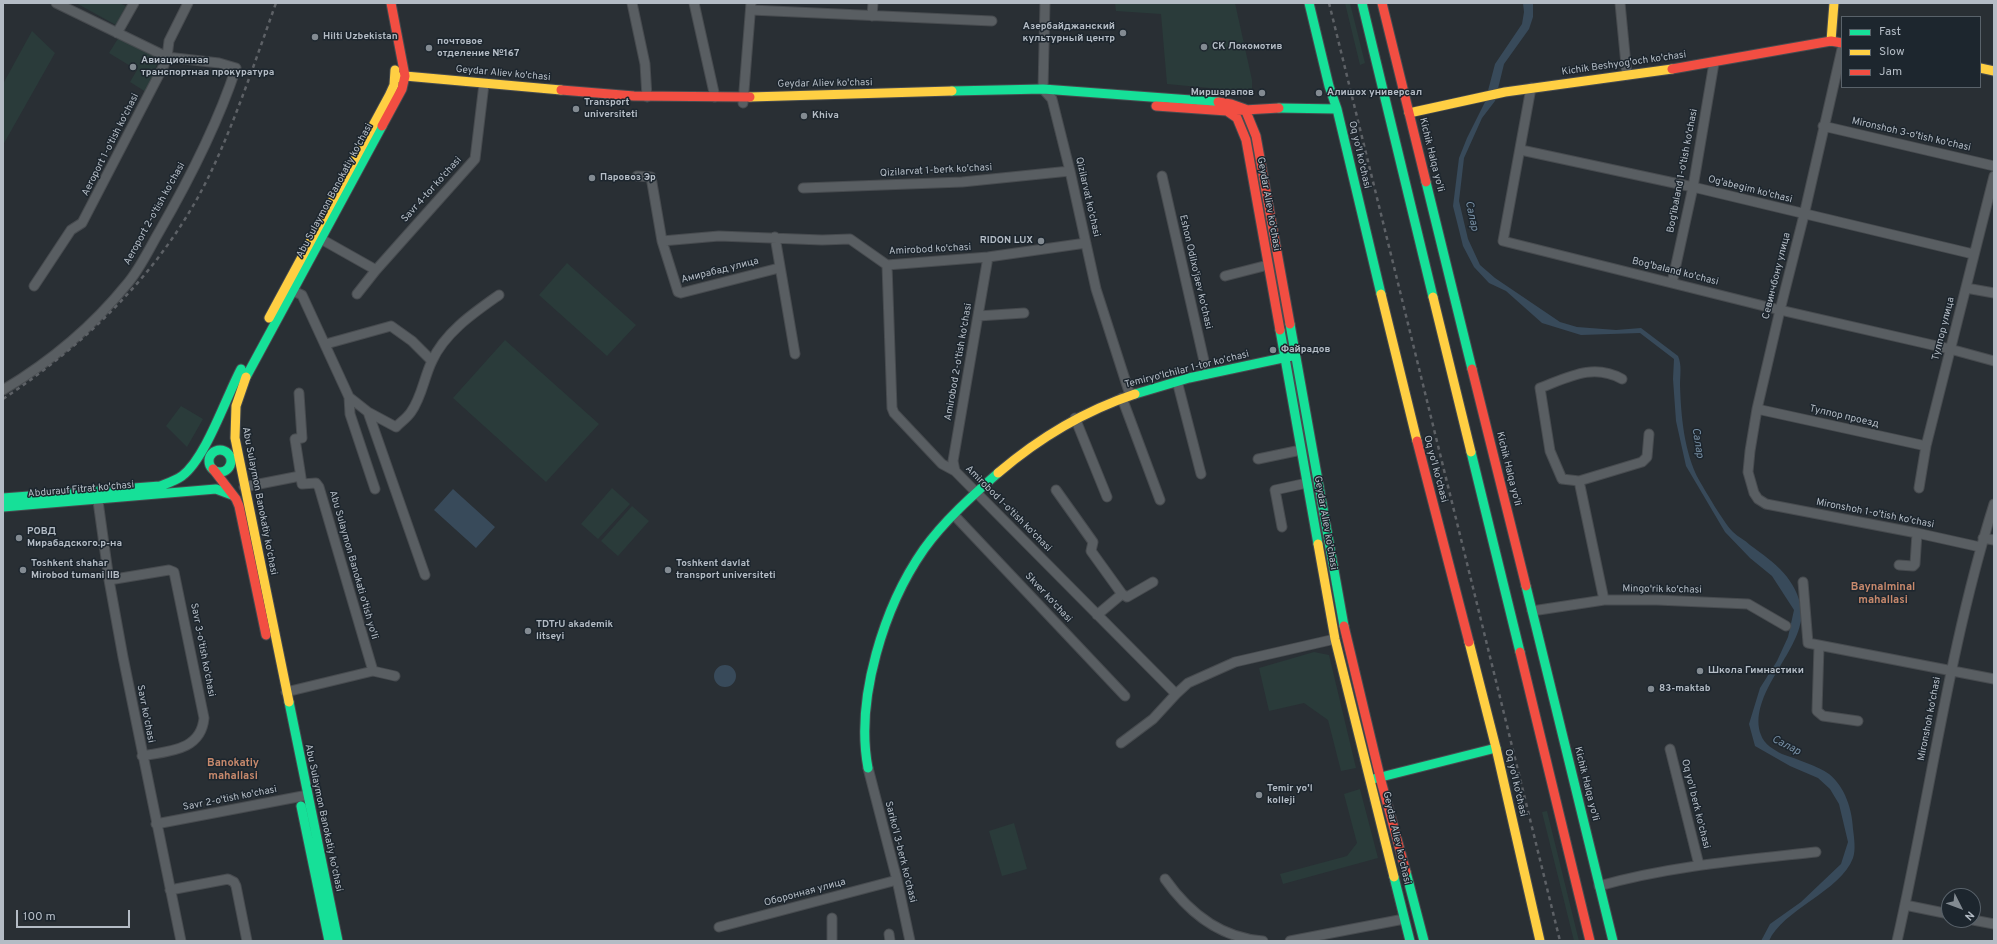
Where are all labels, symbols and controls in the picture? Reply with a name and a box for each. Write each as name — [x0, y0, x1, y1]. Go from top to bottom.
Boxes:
legend — [1841, 16, 1981, 88]
place label: Азербайджанский культурный центр — [1023, 21, 1115, 44]
text: Fast — [1879, 24, 1901, 40]
marker: Азербайджанский культурный центр — [1118, 28, 1128, 38]
place label: Hilti Uzbekistan — [323, 31, 398, 43]
marker: Hilti Uzbekistan — [310, 32, 320, 42]
place label: почтовое отделение №167 — [437, 36, 519, 60]
place label: СК Локомотив — [1212, 41, 1282, 53]
marker: СК Локомотив — [1199, 42, 1209, 52]
marker: почтовое отделение №167 — [424, 43, 434, 53]
text: Slow — [1879, 44, 1905, 60]
street label: Kichik Beshyog'och ko'chasi — [1561, 49, 1687, 79]
place label: Авиационная транспортная прокуратура — [141, 55, 274, 78]
marker: Авиационная транспортная прокуратура — [128, 62, 138, 72]
street label: Geydar Aliev ko'chasi — [455, 64, 551, 84]
text: Jam — [1879, 64, 1902, 80]
street label: Geydar Aliev ko'chasi — [777, 77, 873, 91]
place label: Миршарапов — [1191, 87, 1254, 99]
place label: Алишох универсал — [1327, 87, 1422, 99]
marker: Миршарапов — [1257, 88, 1267, 98]
marker: Алишох универсал — [1314, 88, 1324, 98]
street label: Aeroport 1-o'tish ko'chasi — [80, 92, 142, 198]
place label: Transport universiteti — [584, 97, 638, 120]
marker: Transport universiteti — [571, 104, 581, 114]
street label: Bog'ibaland 1-o'tish ko'chasi — [1665, 108, 1701, 234]
place label: Khiva — [812, 110, 839, 122]
marker: Khiva — [799, 111, 809, 121]
street label: Mironshoh 3-o'tish ko'chasi — [1850, 115, 1972, 155]
street label: Kichik Halqa yo'li — [1416, 117, 1446, 193]
street label: Oq yo'l ko'chasi — [1345, 120, 1373, 190]
street label: Abu Sulaymon Banokatiy ko'chasi — [294, 122, 376, 260]
street label: Savr 4-tor ko'chasi — [399, 155, 465, 225]
street label: Qizilarvat ko'chasi — [1072, 156, 1102, 238]
street label: Geydar Aliev ko'chasi — [1254, 156, 1282, 252]
street label: Aeroport 2-o'tish ko'chasi — [122, 161, 188, 267]
street label: Qizilarvat 1-berk ko'chasi — [880, 162, 992, 180]
place label: Паровоз Эр — [600, 172, 656, 184]
marker: Паровоз Эр — [587, 173, 597, 183]
street label: Og'abegim ko'chasi — [1707, 174, 1793, 206]
water label: Салар — [1461, 200, 1481, 232]
street label: Eshon Odilxo'jaev ko'chasi — [1176, 214, 1214, 330]
street label: Севинчбону улица — [1760, 231, 1794, 321]
place label: RIDON LUX — [980, 235, 1033, 247]
marker: RIDON LUX — [1036, 236, 1046, 246]
street label: Amirobod ko'chasi — [889, 242, 971, 258]
street label: Bog'baland ko'chasi — [1630, 255, 1720, 289]
street label: Амирабад улица — [680, 256, 760, 286]
street label: Тулпор улица — [1930, 296, 1958, 362]
street label: Amirobod 2-o'tish ko'chasi — [943, 302, 975, 422]
place label: Файрадов — [1281, 344, 1330, 356]
marker: Файрадов — [1268, 345, 1278, 355]
street label: Temiryo‘lchilar 1-tor koʻchasi — [1124, 349, 1250, 391]
street label: Тулпор проезд — [1808, 403, 1880, 431]
street label: Abu Sulaymon Banokatiy ko'chasi — [239, 426, 279, 576]
water label: Салар — [1688, 427, 1706, 459]
street label: Kichik Halqa yo'li — [1493, 431, 1523, 507]
street label: Oq yo'l ko'chasi — [1420, 434, 1450, 504]
street label: Amirobod 1-o'tish ko'chasi — [962, 463, 1054, 555]
street label: Geydar Aliev ko'chasi — [1311, 475, 1339, 571]
street label: Abdurauf Fitrat ko'chasi — [27, 479, 135, 501]
street label: Abu Sulaymon Banokati o'tish yo'li — [326, 489, 380, 641]
street label: Mironshoh 1-o'tish ko'chasi — [1815, 497, 1935, 531]
place label: РОВД Мирабадского.р-на — [27, 526, 122, 550]
marker: РОВД Мирабадского.р-на — [14, 533, 24, 543]
place label: Toshkent shahar Mirobod tumani IIB — [31, 558, 120, 582]
place label: Toshkent davlat transport universiteti — [676, 558, 776, 582]
marker: Toshkent shahar Mirobod tumani IIB — [18, 565, 28, 575]
marker: Toshkent davlat transport universiteti — [663, 565, 673, 575]
street label: Skver ko'chasi — [1022, 571, 1074, 625]
district label: Baynalminal mahallasi — [1851, 581, 1915, 607]
street label: Mingo'rik ko'chasi — [1622, 583, 1702, 597]
street label: Savr 3-o'tish ko'chasi — [187, 602, 217, 698]
place label: TDTrU akademik litseyi — [536, 619, 613, 642]
marker: TDTrU akademik litseyi — [523, 626, 533, 636]
place label: Школа Гимнастики — [1708, 665, 1804, 677]
marker: Школа Гимнастики — [1695, 666, 1705, 676]
street label: Mironshoh ko'chasi — [1916, 676, 1944, 762]
place label: 83-maktab — [1659, 683, 1710, 695]
street label: Savr ko'chasi — [134, 684, 156, 744]
marker: 83-maktab — [1646, 684, 1656, 694]
water label: Салар — [1769, 733, 1803, 759]
street label: Abu Sulaymon Banokatiy ko'chasi — [301, 743, 345, 893]
street label: Kichik Halqa yo'li — [1571, 746, 1601, 822]
street label: Oq yo'l ko'chasi — [1501, 748, 1529, 818]
district label: Banokatiy mahallasi — [207, 757, 259, 783]
street label: Oq yo'l berk ko'chasi — [1678, 758, 1712, 850]
place label: Temir yo'l kolleji — [1267, 783, 1313, 806]
street label: Savr 2-o'tish ko'chasi — [182, 784, 278, 814]
marker: Temir yo'l kolleji — [1254, 790, 1264, 800]
street label: Geydar Aliev ko'chasi — [1379, 790, 1413, 886]
street label: Sariko'l 3-berk ko'chasi — [882, 800, 918, 904]
street label: Оборонная улица — [763, 876, 847, 910]
north arrow — [1941, 888, 1981, 928]
scale bar — [18, 902, 132, 928]
text: N — [1961, 908, 1977, 923]
text: 100 m — [23, 909, 56, 925]

